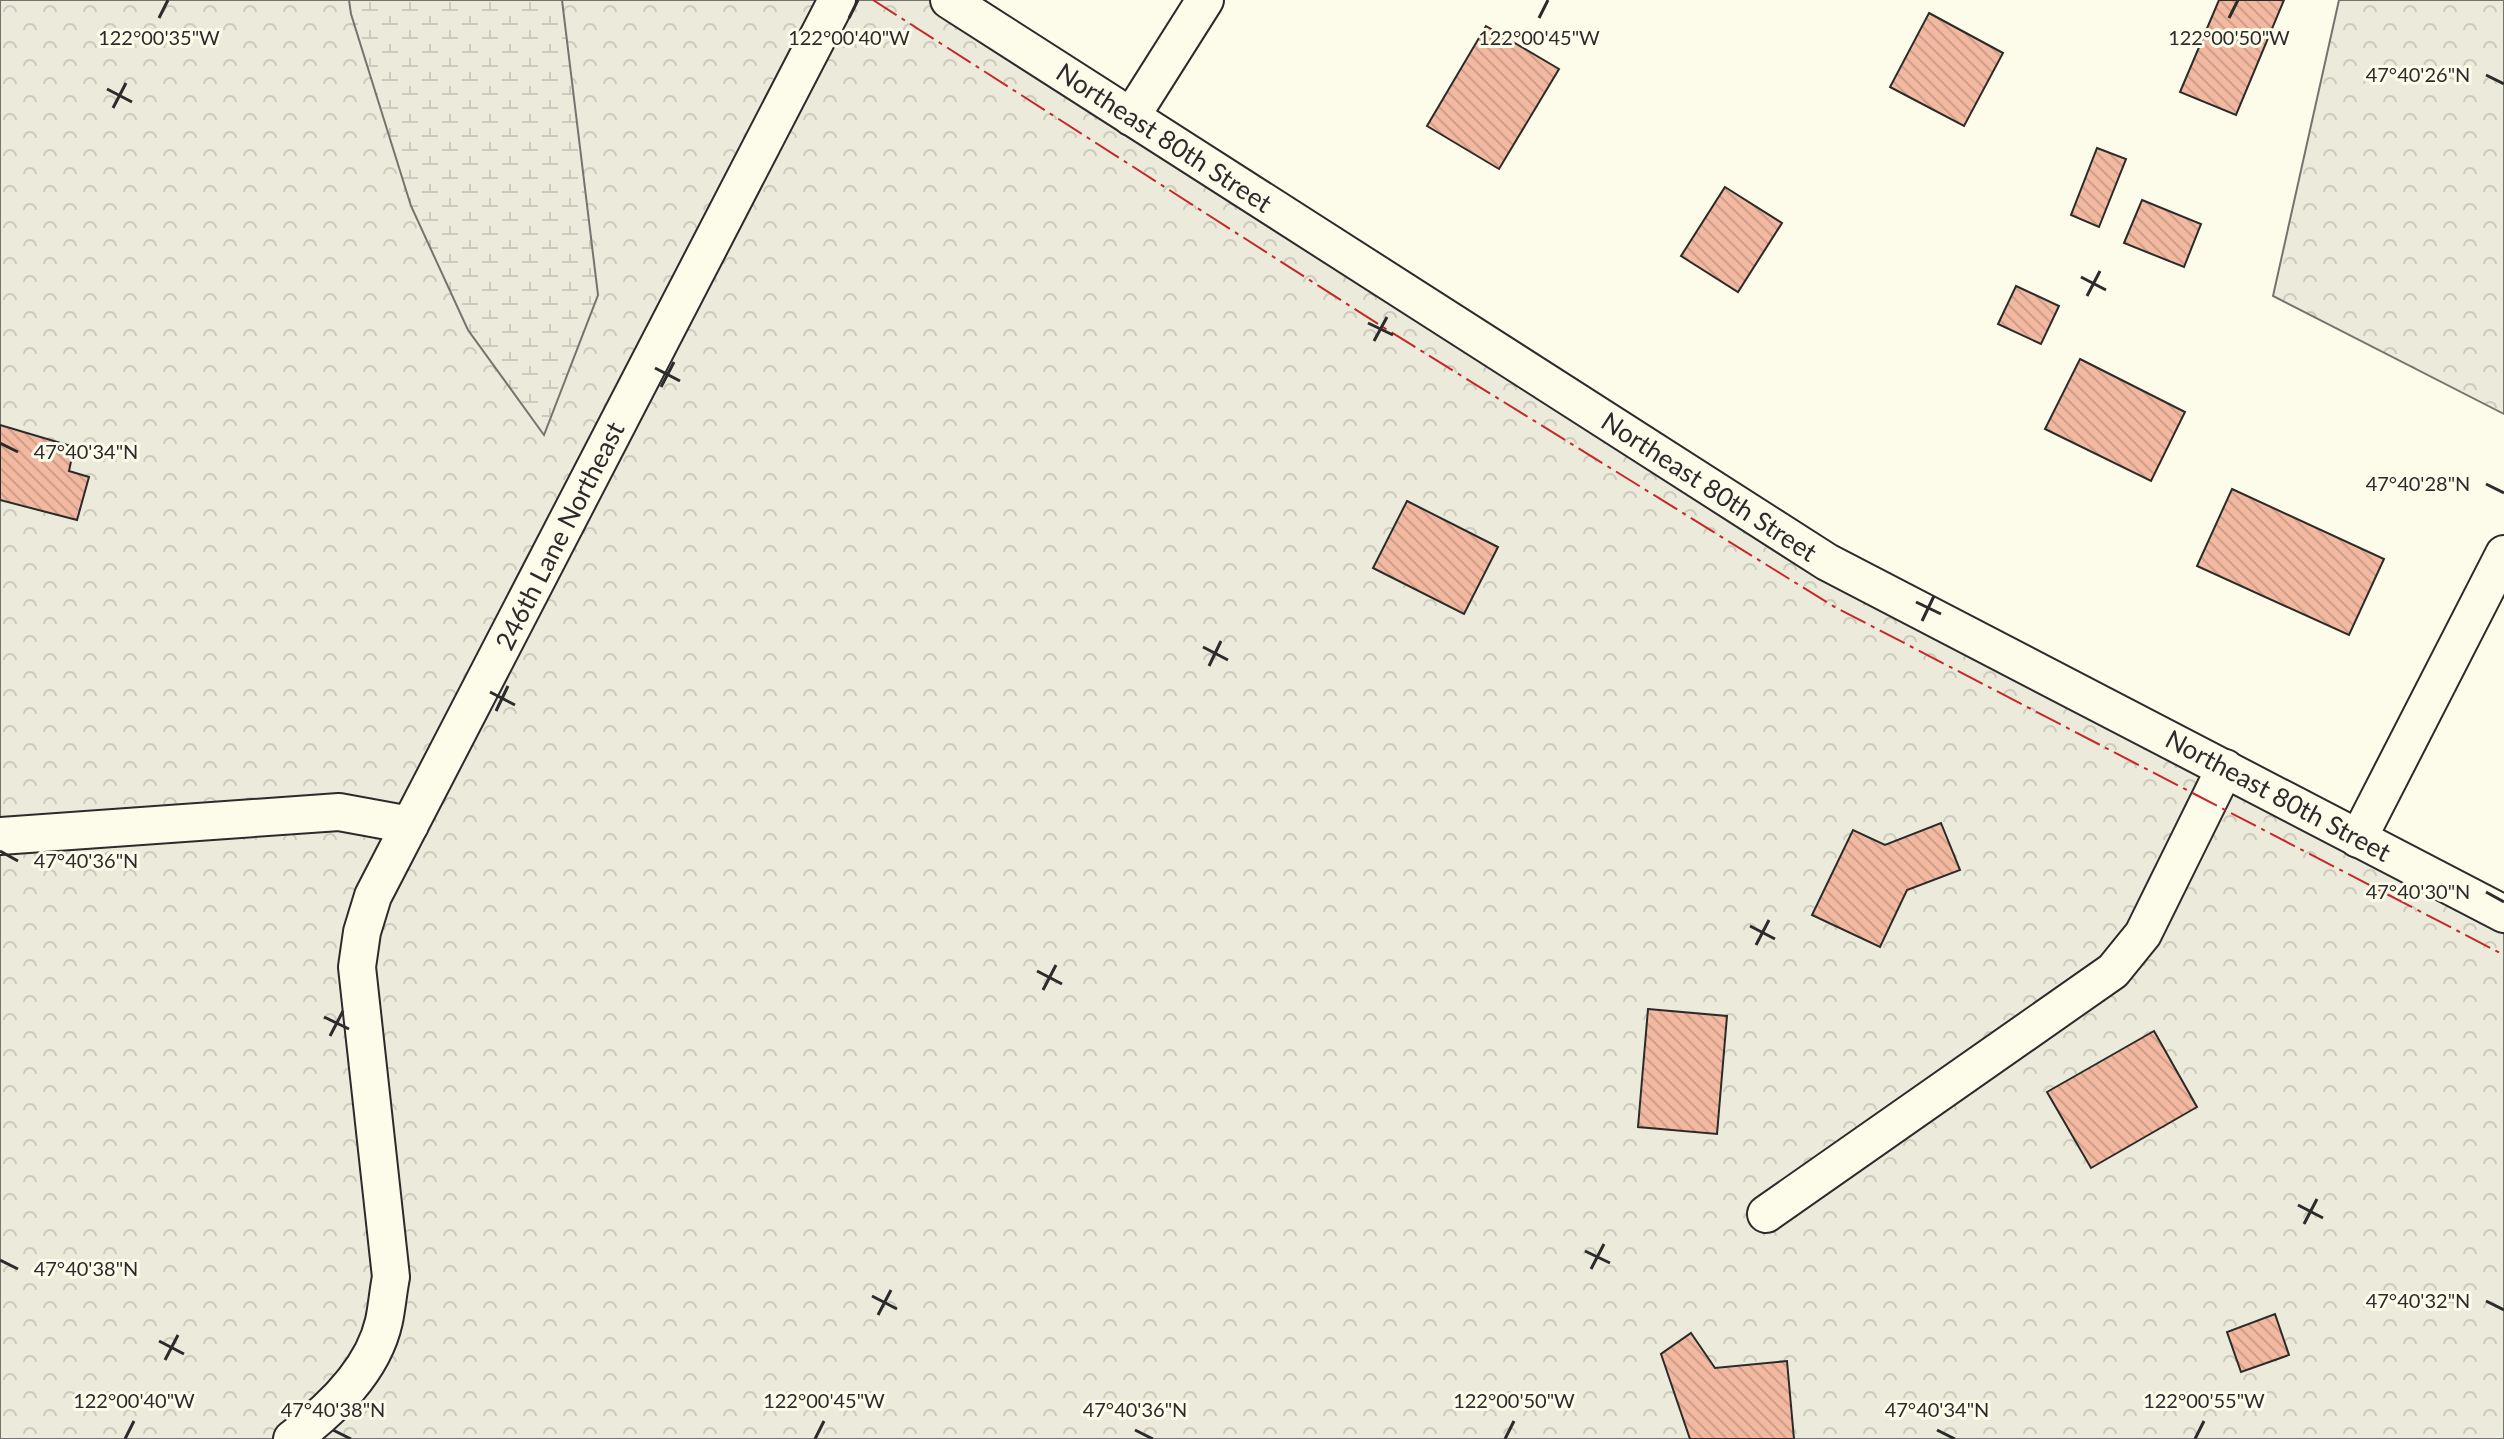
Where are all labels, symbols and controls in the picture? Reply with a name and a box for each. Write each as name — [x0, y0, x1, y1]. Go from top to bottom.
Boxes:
text: 122°00'35"W — [98, 25, 220, 49]
text: 122°00'40"W — [788, 25, 910, 49]
text: 122°00'45"W — [1478, 25, 1600, 49]
text: 122°00'50"W — [2168, 25, 2290, 49]
street label: Northeast 80th Street — [1051, 56, 1279, 219]
text: 47°40'26"N — [2366, 62, 2470, 86]
street label: Northeast 80th Street — [1596, 405, 1824, 568]
street label: 246th Lane Northeast — [488, 416, 631, 655]
text: 47°40'34"N — [34, 439, 138, 463]
text: 47°40'28"N — [2366, 471, 2470, 495]
street label: Northeast 80th Street — [2160, 722, 2397, 868]
text: 47°40'36"N — [34, 848, 138, 872]
text: 47°40'30"N — [2366, 879, 2470, 903]
text: 47°40'38"N — [34, 1256, 138, 1280]
text: 47°40'32"N — [2366, 1288, 2470, 1312]
text: 122°00'40"W — [73, 1388, 195, 1412]
text: 122°00'45"W — [763, 1388, 885, 1412]
text: 122°00'50"W — [1453, 1388, 1575, 1412]
text: 122°00'55"W — [2143, 1388, 2265, 1412]
text: 47°40'38"N — [281, 1397, 385, 1421]
text: 47°40'36"N — [1083, 1397, 1187, 1421]
text: 47°40'34"N — [1885, 1397, 1989, 1421]

